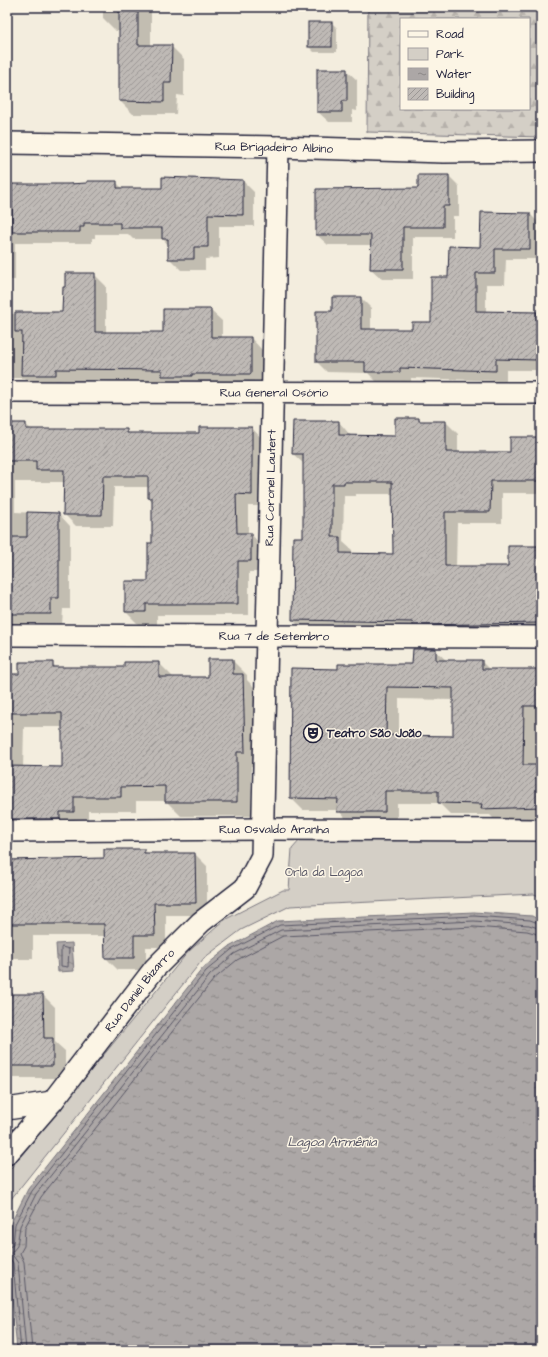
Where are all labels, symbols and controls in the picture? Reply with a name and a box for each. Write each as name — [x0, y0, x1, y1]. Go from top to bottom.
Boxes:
legend — [400, 18, 530, 110]
text: Road — [436, 26, 464, 43]
text: Park — [436, 46, 464, 63]
text: Water — [436, 66, 472, 83]
text: Building — [436, 86, 474, 104]
street label: Rua Brigadeiro Albino — [215, 138, 334, 158]
street label: Rua General Osório — [220, 384, 328, 402]
street label: Rua Coronel Lautert — [261, 429, 281, 546]
street label: Rua 7 de Setembro — [219, 628, 329, 645]
theatre icon: Teatro São João — [302, 722, 324, 744]
place label: Teatro São João — [326, 725, 422, 742]
street label: Rua Osvaldo Aranha — [219, 821, 329, 838]
park label: Orla da Lagoa — [285, 864, 363, 882]
street label: Rua Daniel Bizarro — [101, 945, 179, 1036]
water label: Lagoa Armênia — [287, 1133, 378, 1152]

